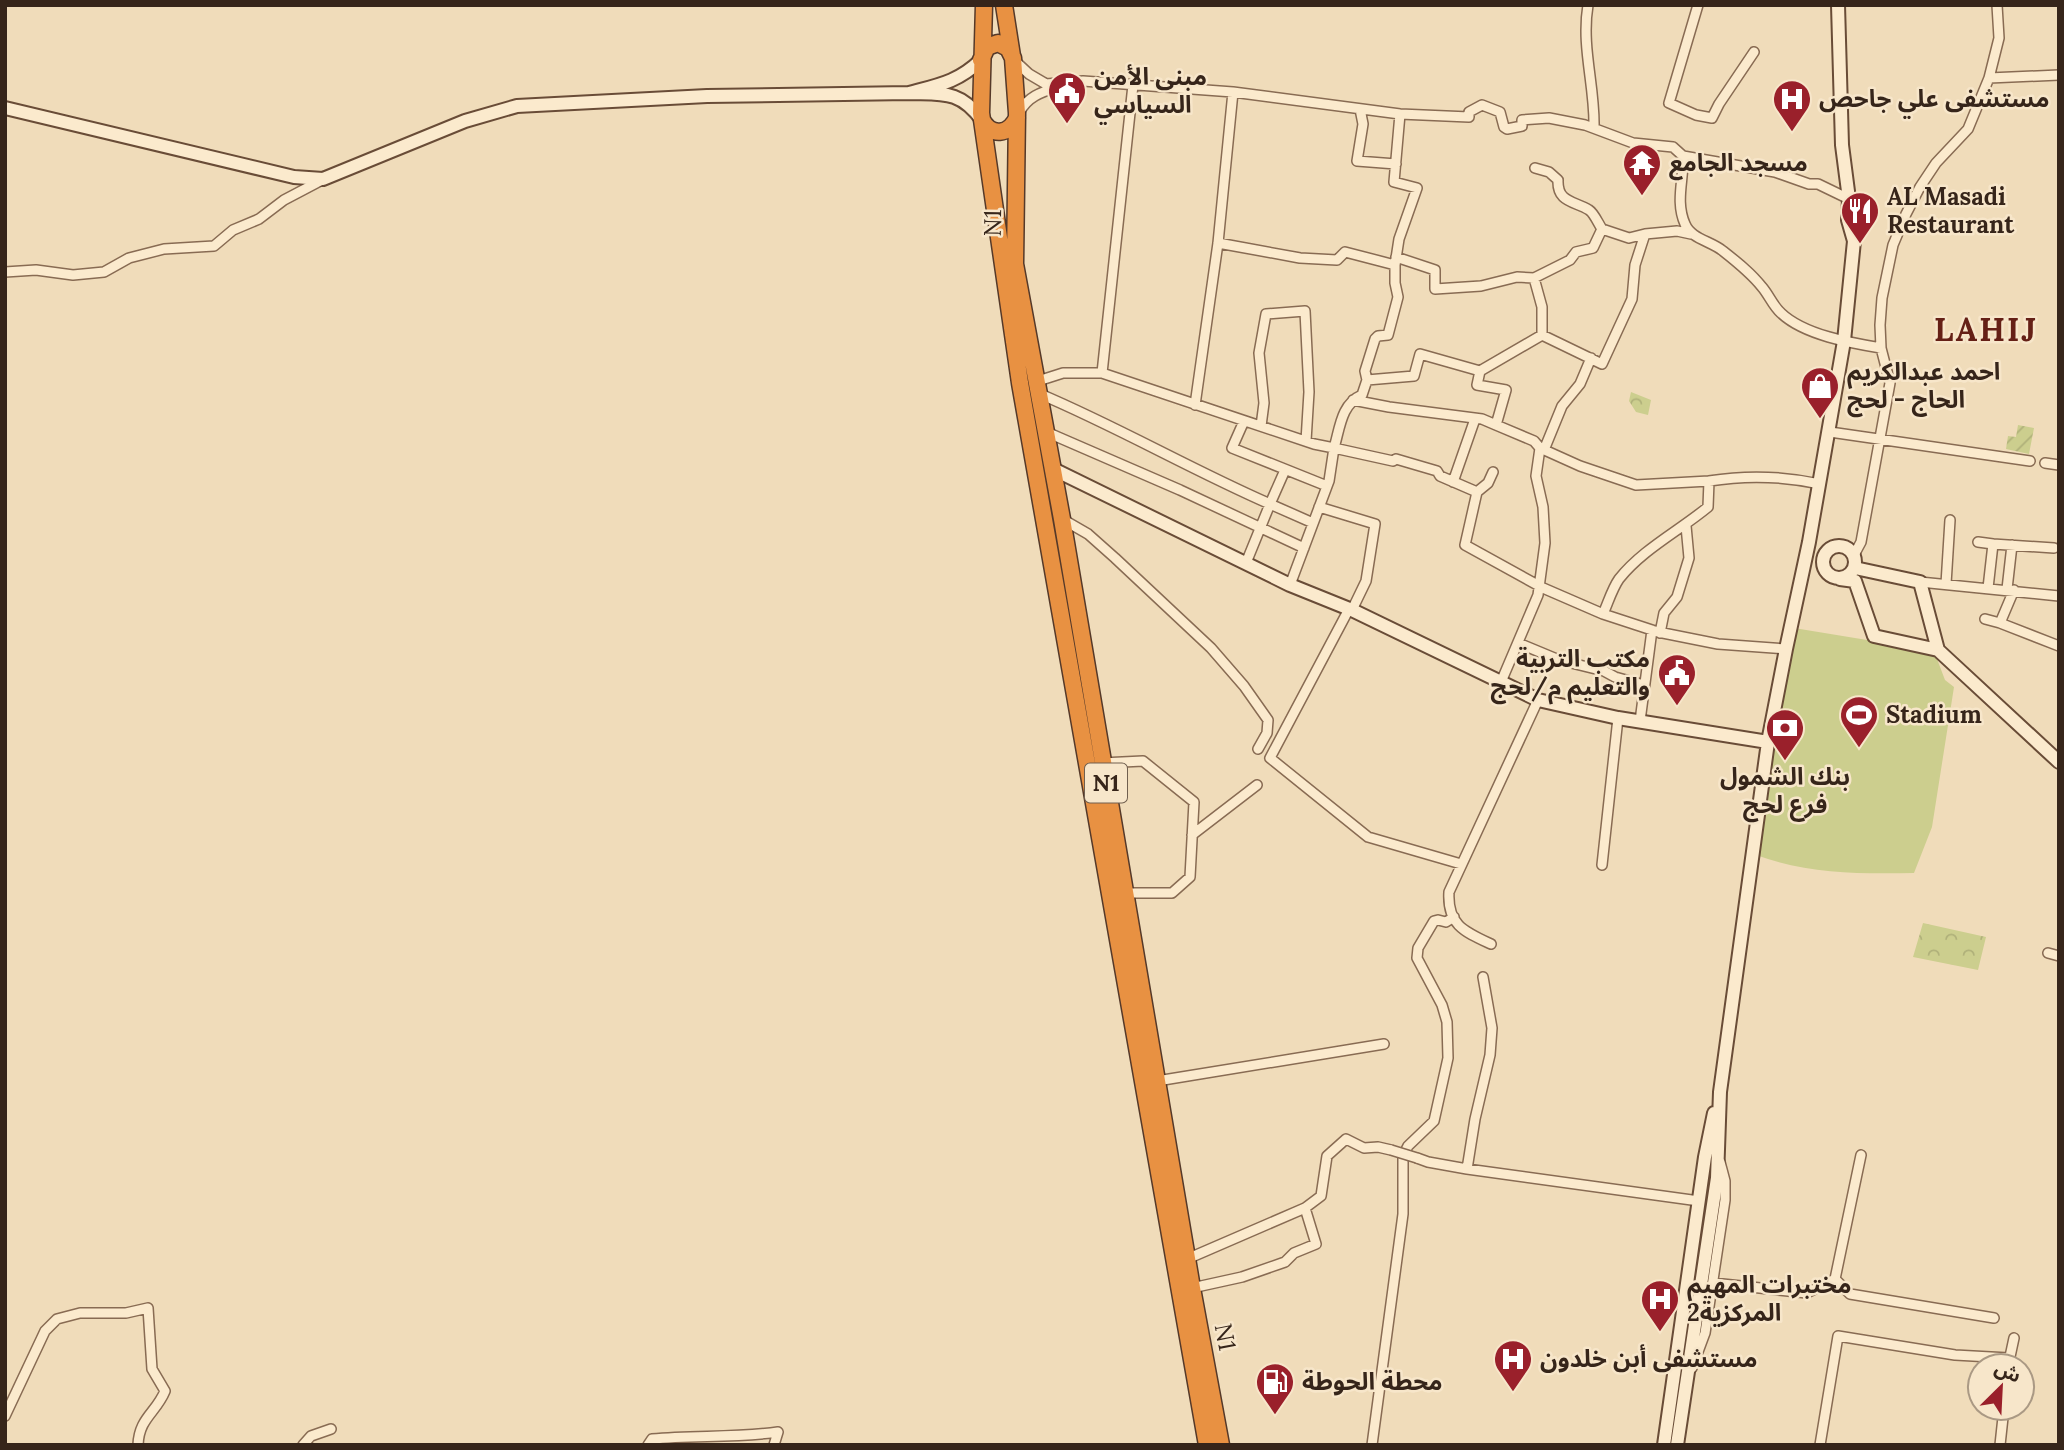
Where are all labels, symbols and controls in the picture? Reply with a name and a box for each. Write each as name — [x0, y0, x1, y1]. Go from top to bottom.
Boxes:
place label: مبنى الأمن السياسي — [1094, 61, 1207, 125]
public building icon: مبنى الأمن السياسي — [1046, 70, 1088, 125]
hospital icon: مستشفى علي جاحص — [1771, 78, 1813, 133]
place label: مستشفى علي جاحص — [1819, 83, 2049, 119]
temple icon: مسجد الجامع — [1621, 142, 1663, 197]
place label: مسجد الجامع — [1669, 147, 1808, 181]
place label: AL Masadi Restaurant — [1887, 181, 2015, 240]
restaurant icon: AL Masadi Restaurant — [1839, 190, 1881, 245]
street label: N1 — [977, 209, 1008, 237]
district label: LAHIJ — [1934, 309, 2038, 350]
place label: احمد عبدالكريم الحاج - لحج — [1847, 356, 2000, 418]
shop icon: احمد عبدالكريم الحاج - لحج — [1799, 365, 1841, 420]
place label: مكتب التربية والتعليم م/لحج — [1491, 643, 1650, 705]
public building icon: مكتب التربية والتعليم م/لحج — [1656, 652, 1698, 707]
sports icon: Stadium — [1838, 694, 1880, 749]
place label: Stadium — [1886, 699, 1982, 730]
bank icon: بنك الشمول فرع لحج — [1764, 707, 1806, 762]
place label: بنك الشمول فرع لحج — [1720, 761, 1850, 823]
road number: N1 — [1085, 764, 1127, 803]
place label: مختبرات المهيم المركزية2 — [1687, 1269, 1851, 1328]
hospital icon: مختبرات المهيم المركزية2 — [1639, 1278, 1681, 1333]
street label: N1 — [1208, 1321, 1243, 1353]
hospital icon: مستشفى أبن خلدون — [1492, 1338, 1534, 1393]
place label: مستشفى أبن خلدون — [1540, 1343, 1757, 1374]
north arrow — [1966, 1352, 2036, 1422]
text: ش — [1991, 1355, 2025, 1388]
fuel station icon: محطة الحوطة — [1254, 1361, 1296, 1416]
place label: محطة الحوطة — [1302, 1366, 1443, 1397]

